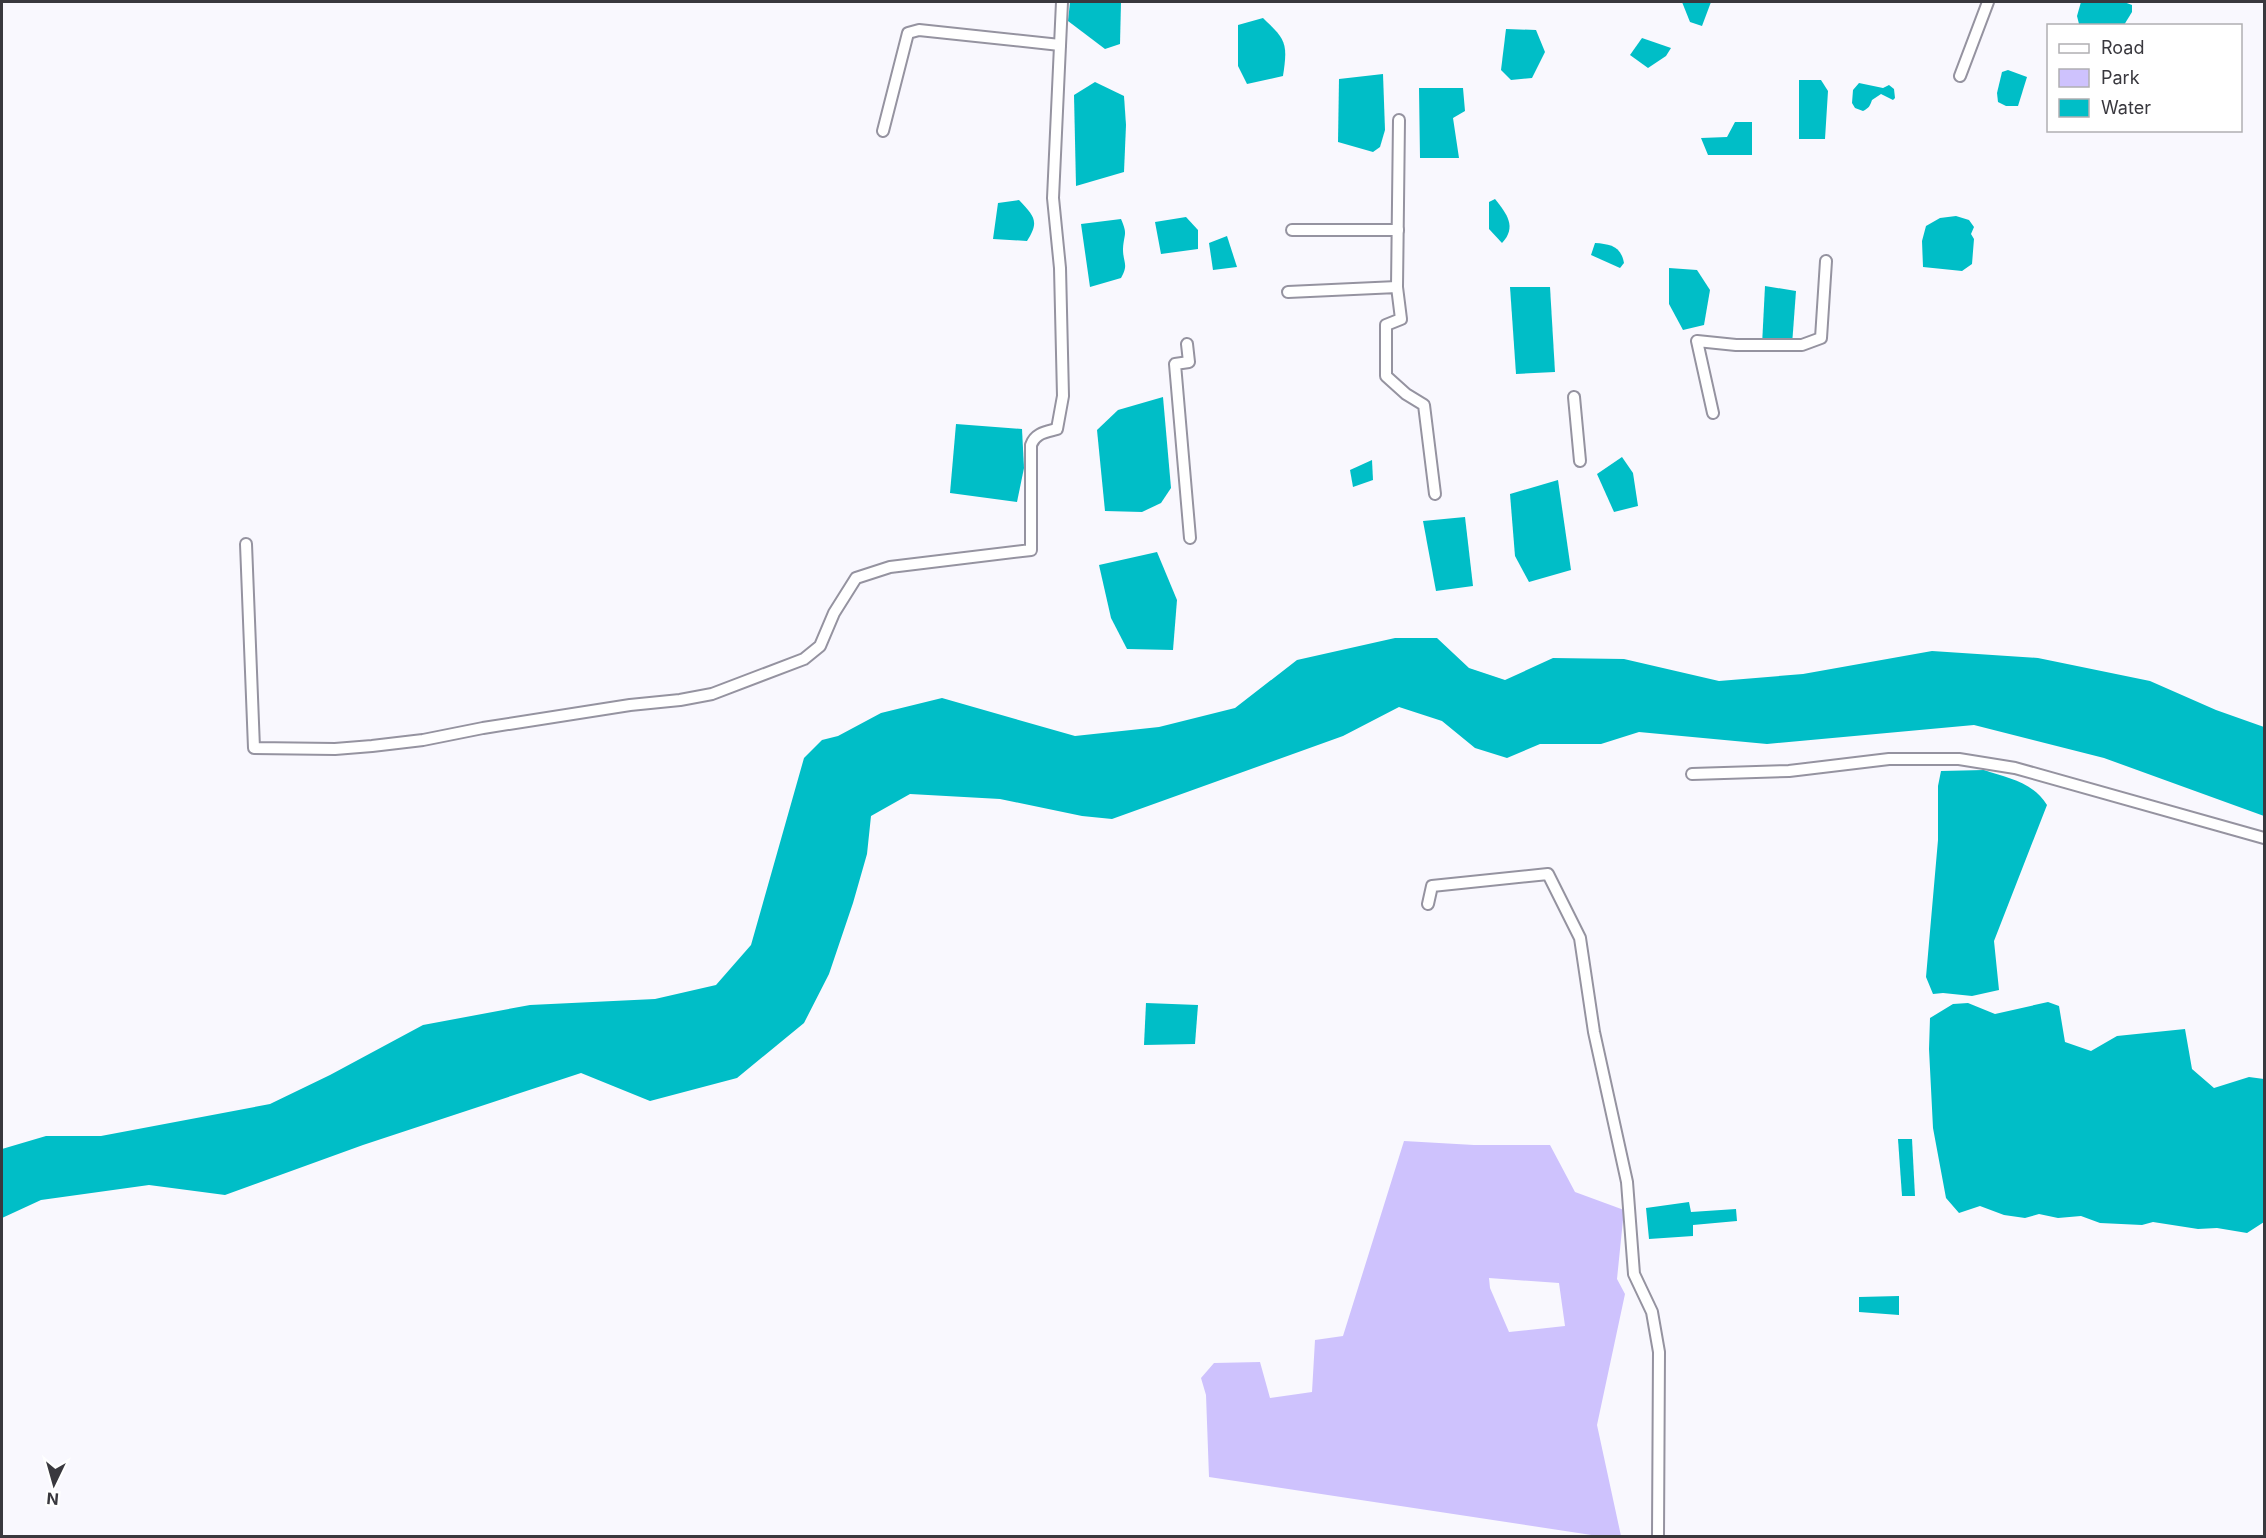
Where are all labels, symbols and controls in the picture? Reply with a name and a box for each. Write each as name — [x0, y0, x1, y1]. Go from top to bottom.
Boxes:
legend — [2047, 24, 2242, 132]
text: Road — [2101, 37, 2144, 58]
text: Park — [2101, 67, 2140, 88]
text: Water — [2101, 97, 2151, 118]
north arrow — [24, 1454, 84, 1514]
text: N — [46, 1488, 60, 1509]

